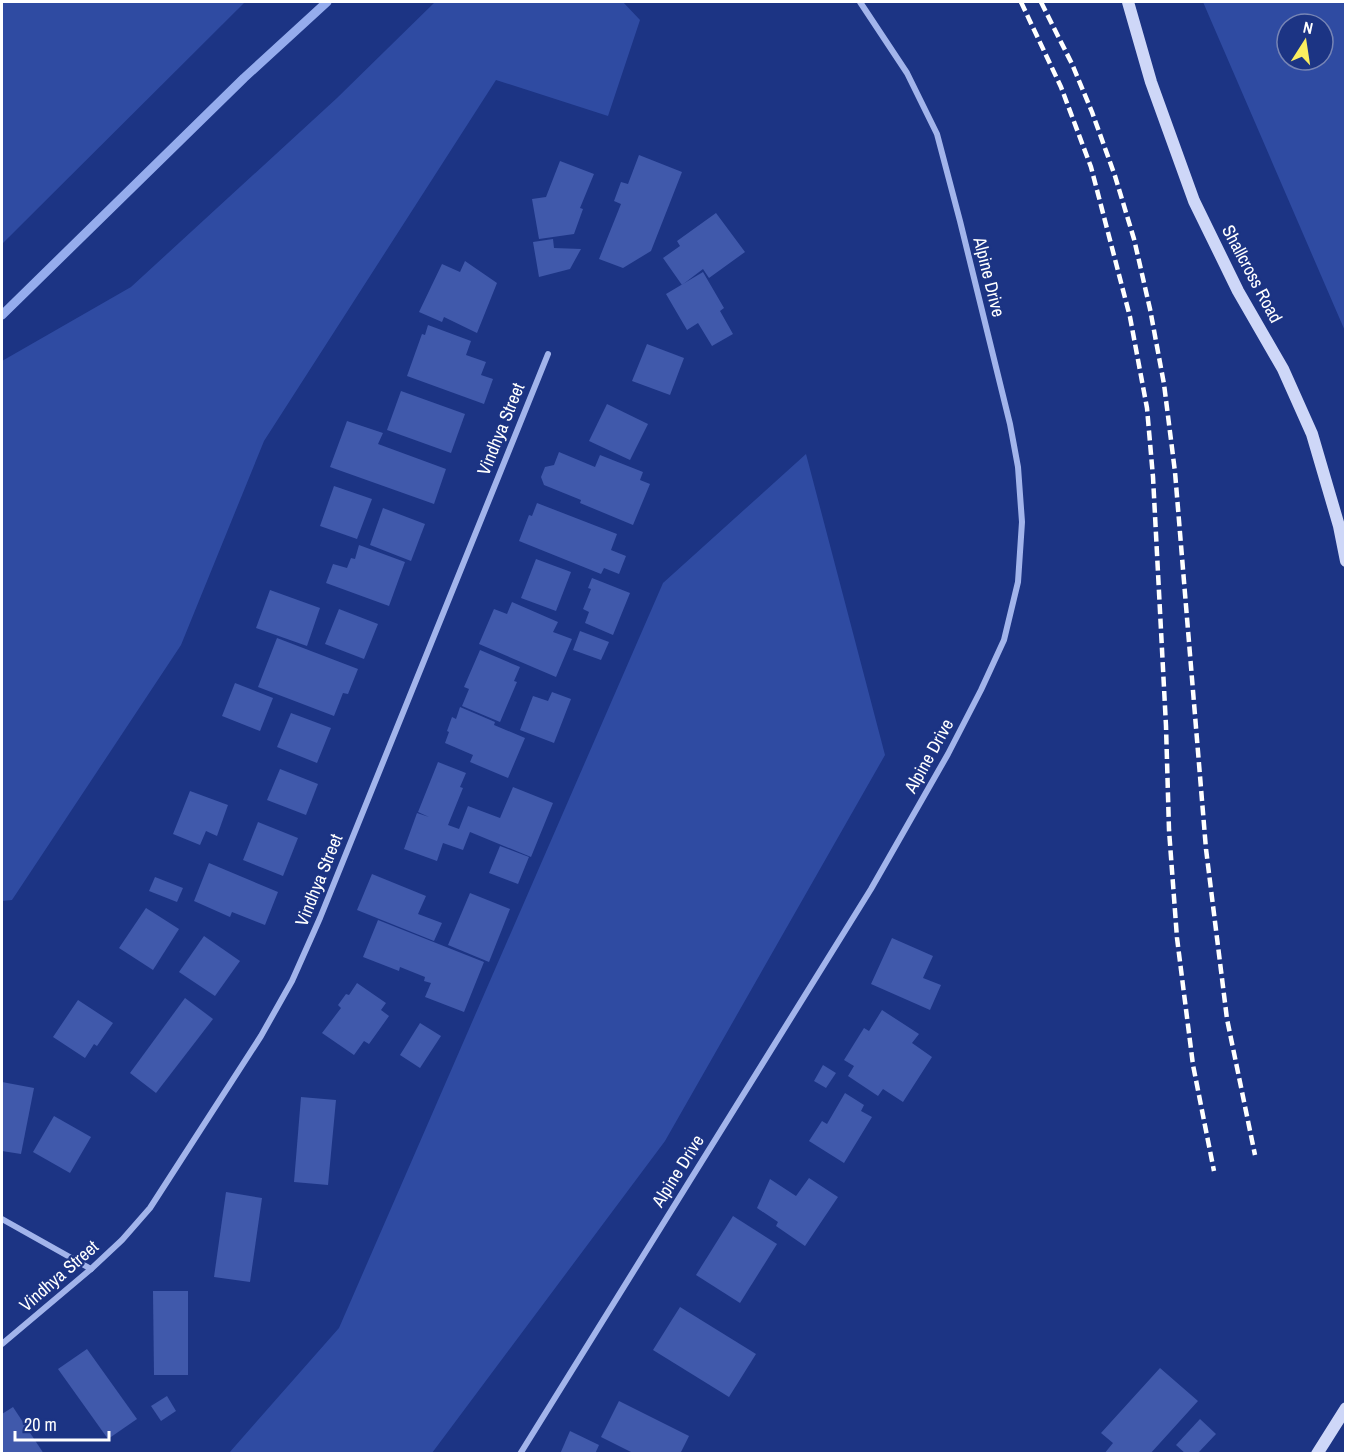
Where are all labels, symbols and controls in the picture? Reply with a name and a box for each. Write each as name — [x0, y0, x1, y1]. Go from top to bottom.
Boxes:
north arrow — [1275, 12, 1335, 72]
text: N — [1301, 16, 1315, 39]
street label: Shallcross Road — [1216, 220, 1289, 327]
street label: Alpine Drive — [967, 233, 1011, 319]
street label: Vindhya Street — [471, 379, 530, 479]
street label: Alpine Drive — [897, 714, 959, 798]
street label: Vindhya Street — [289, 830, 348, 930]
street label: Alpine Drive — [645, 1130, 710, 1213]
street label: Vindhya Street — [14, 1234, 104, 1317]
scale bar — [15, 1404, 110, 1442]
text: 20 m — [24, 1412, 57, 1437]

